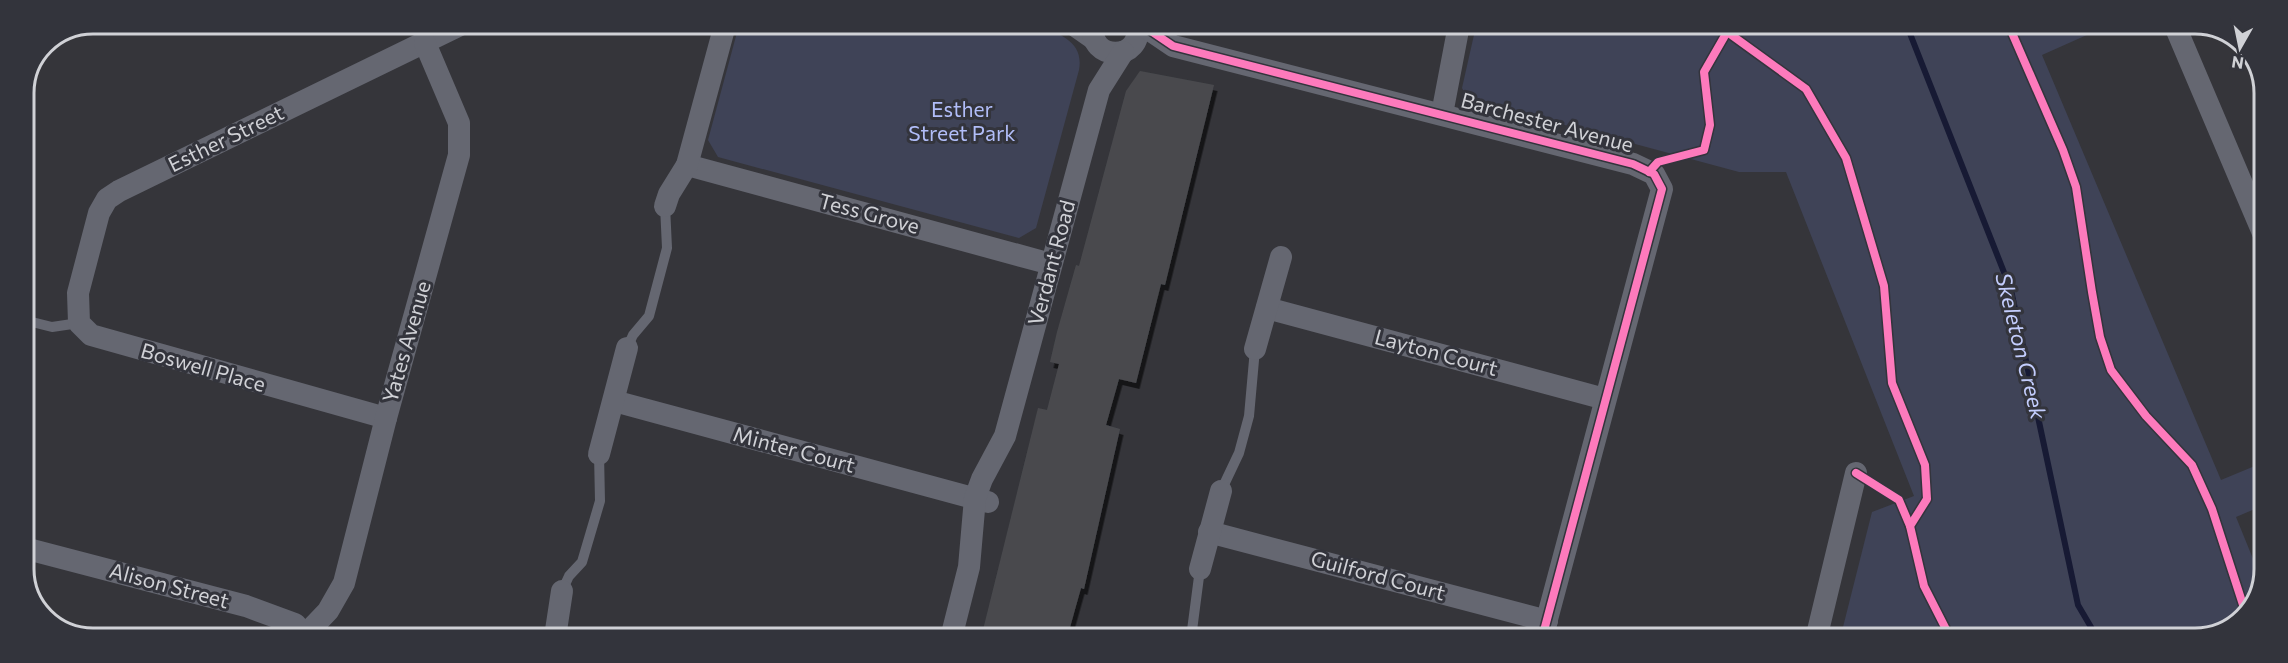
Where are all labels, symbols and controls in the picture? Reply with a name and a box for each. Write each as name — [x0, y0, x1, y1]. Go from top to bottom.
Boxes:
north arrow — [2210, 18, 2270, 78]
text: N — [2230, 53, 2245, 74]
street label: Barchester Avenue — [1458, 87, 1636, 157]
park label: Esther Street Park — [908, 96, 1016, 145]
street label: Esther Street — [164, 99, 287, 176]
street label: Tess Grove — [816, 187, 922, 238]
street label: Verdant Road — [1022, 197, 1079, 328]
water label: Skeleton Creek — [1990, 270, 2053, 423]
street label: Yates Avenue — [376, 278, 435, 405]
street label: Layton Court — [1372, 323, 1501, 380]
street label: Boswell Place — [138, 337, 269, 396]
street label: Minter Court — [731, 420, 858, 477]
street label: Guilford Court — [1308, 545, 1448, 604]
street label: Alison Street — [107, 557, 232, 613]

